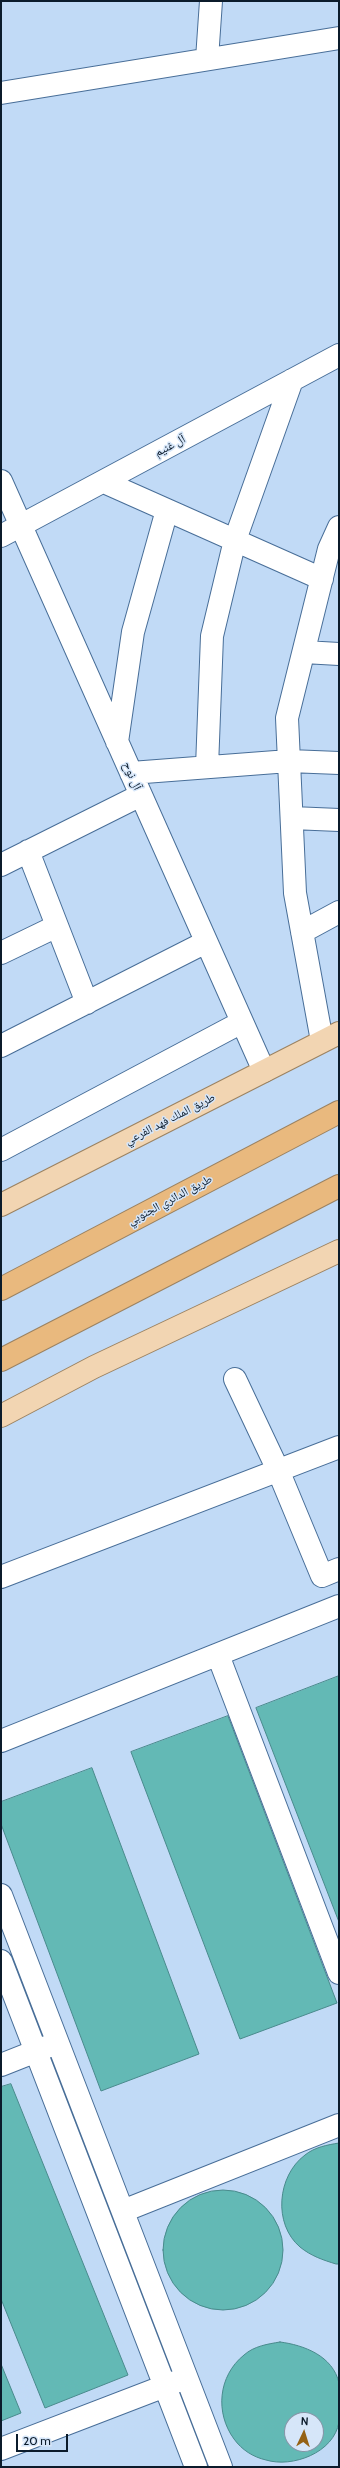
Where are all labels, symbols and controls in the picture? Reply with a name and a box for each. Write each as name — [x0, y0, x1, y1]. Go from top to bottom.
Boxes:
street label: آل غنيم — [152, 432, 188, 460]
street label: آل نوح — [119, 760, 145, 792]
street label: طريق الملك فهد الفرعي — [122, 1090, 218, 1148]
street label: طريق الدائري الجنوبي — [125, 1172, 215, 1228]
north arrow — [284, 2412, 324, 2452]
text: N — [300, 2414, 309, 2428]
scale bar — [18, 2426, 70, 2452]
text: 20 m — [23, 2433, 51, 2448]

